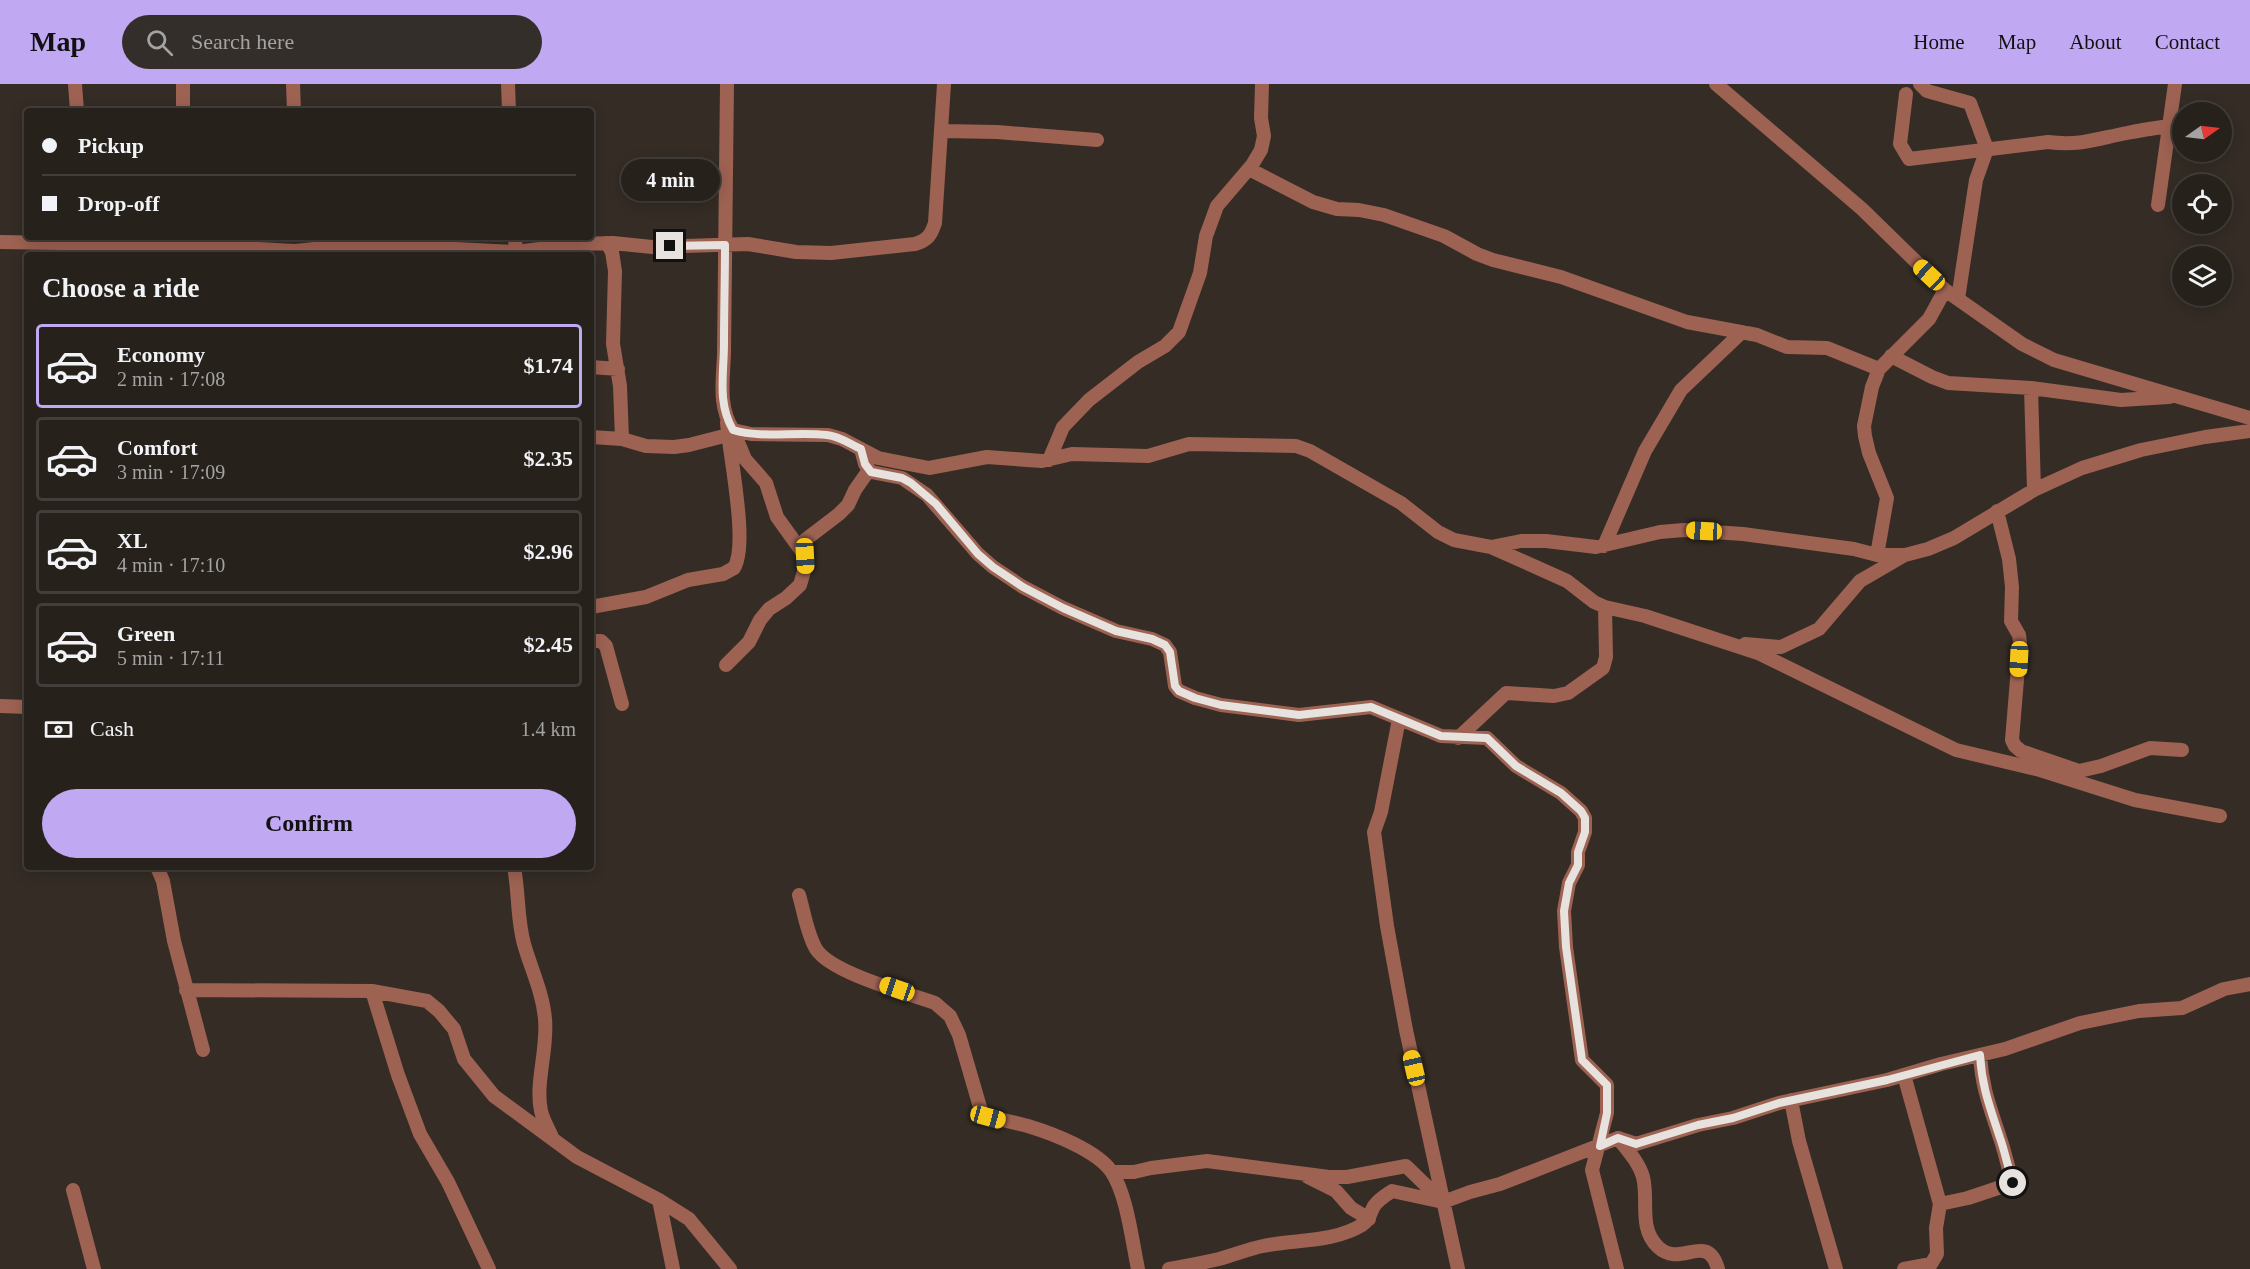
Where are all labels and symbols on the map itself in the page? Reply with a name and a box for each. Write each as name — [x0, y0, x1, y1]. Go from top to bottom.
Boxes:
north arrow — [2172, 102, 2232, 162]
callout: 4 min — [620, 159, 720, 201]
route end — [656, 232, 683, 259]
car — [1910, 256, 1948, 294]
car — [1686, 521, 1722, 541]
car — [795, 538, 815, 574]
car — [2009, 641, 2029, 677]
car — [877, 975, 917, 1003]
car — [1401, 1048, 1427, 1088]
car — [968, 1104, 1008, 1130]
route start — [1999, 1169, 2026, 1196]

